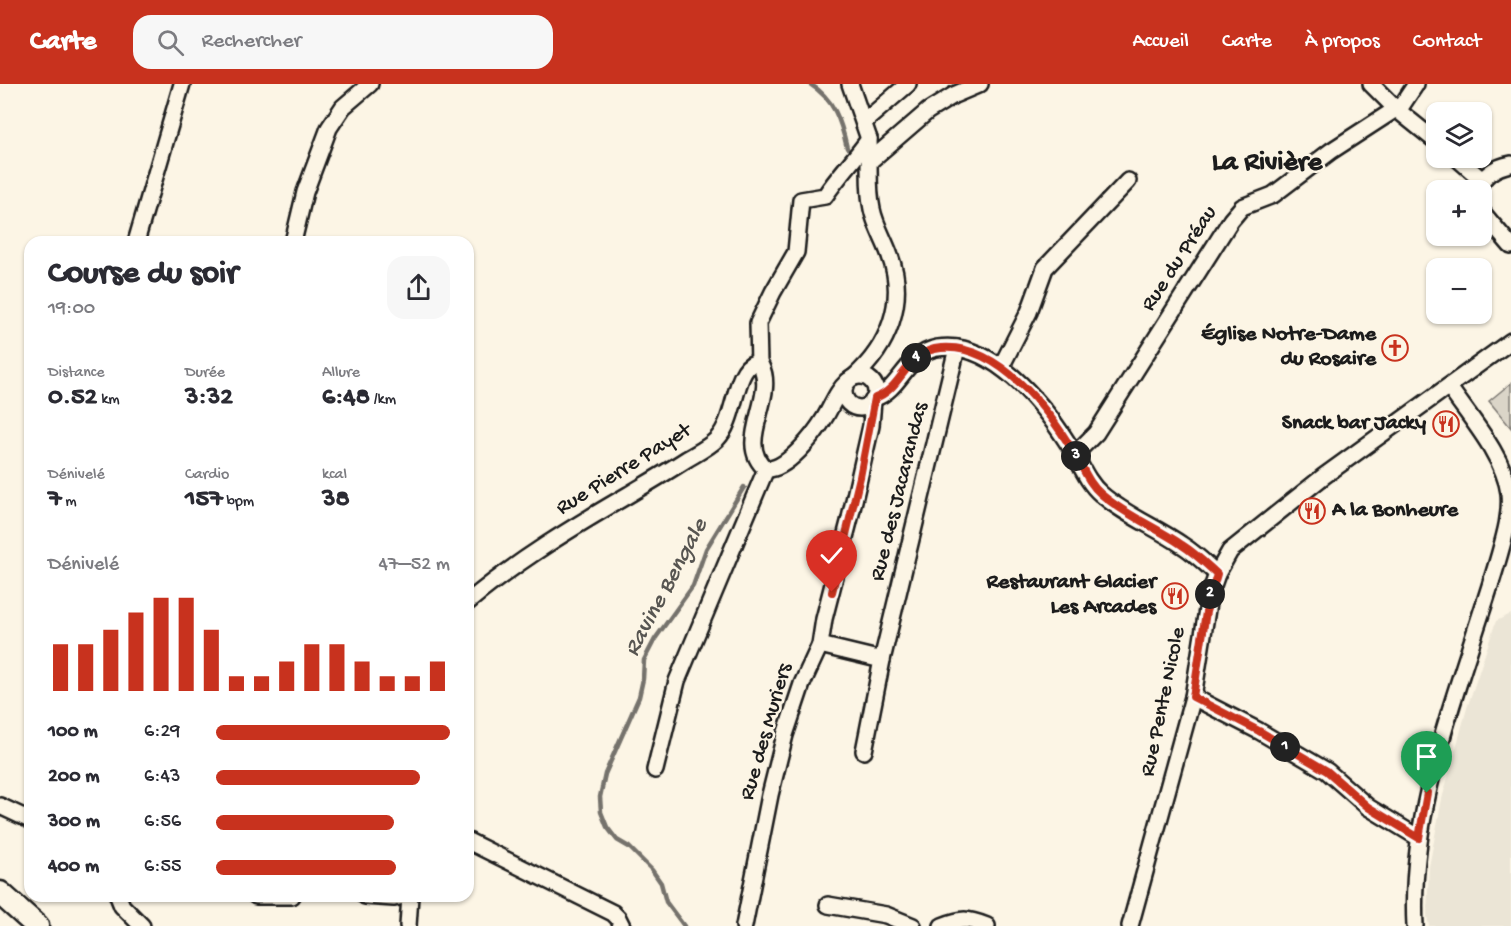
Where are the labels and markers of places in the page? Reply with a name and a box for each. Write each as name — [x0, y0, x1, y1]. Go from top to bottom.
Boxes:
place label: Église Notre-Dame du Rosaire — [1201, 322, 1377, 373]
church icon: Église Notre-Dame du Rosaire — [1380, 333, 1410, 363]
pin: 4 — [901, 343, 931, 373]
restaurant icon: Snack bar Jacky — [1431, 409, 1461, 439]
place label: Snack bar Jacky — [1282, 411, 1426, 437]
pin: 3 — [1061, 441, 1091, 471]
restaurant icon: A la Bonheure — [1297, 496, 1327, 526]
place label: A la Bonheure — [1331, 498, 1459, 524]
pin — [806, 530, 857, 592]
place label: Restaurant Glacier Les Arcades — [986, 570, 1158, 621]
pin: 2 — [1195, 579, 1225, 609]
restaurant icon: Restaurant Glacier Les Arcades — [1160, 581, 1190, 611]
pin — [1401, 731, 1452, 793]
pin: 1 — [1270, 732, 1300, 762]

